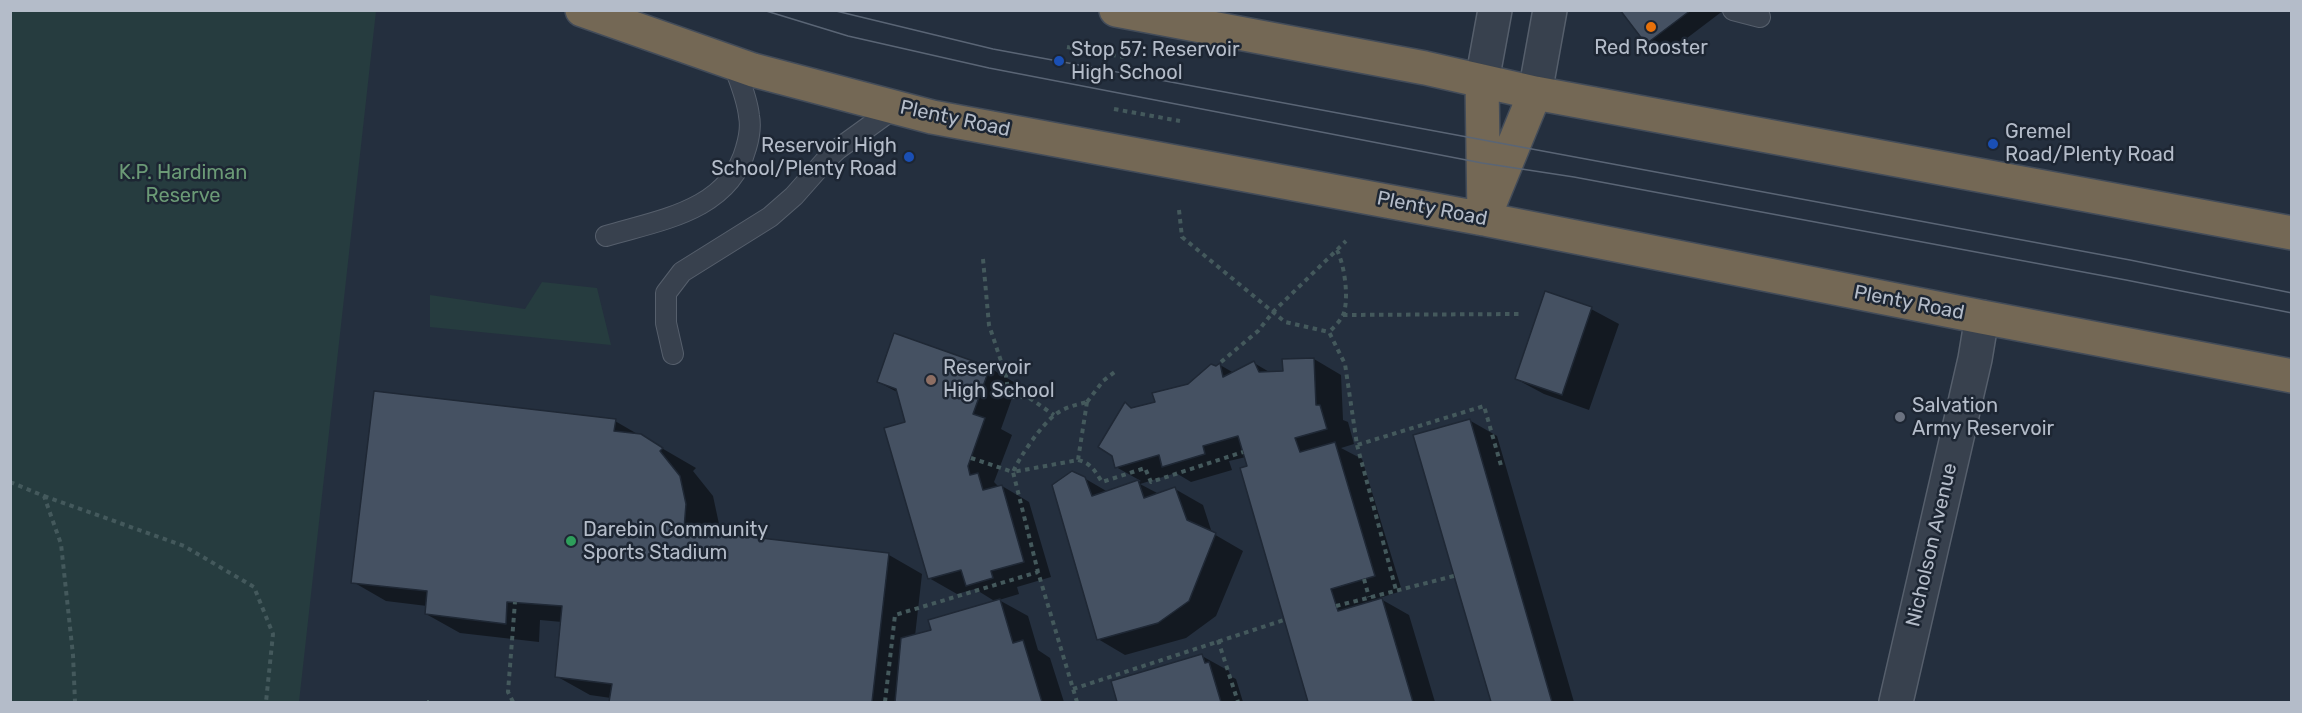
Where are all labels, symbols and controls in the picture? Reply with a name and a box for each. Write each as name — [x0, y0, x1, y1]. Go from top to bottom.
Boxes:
marker: Red Rooster — [1644, 20, 1658, 34]
place label: Red Rooster — [1594, 36, 1708, 60]
place label: Stop 57: Reservoir High School — [1071, 38, 1240, 85]
marker: Stop 57: Reservoir High School — [1052, 54, 1066, 68]
street label: Plenty Road — [898, 96, 1012, 142]
place label: Gremel Road/Plenty Road — [2005, 120, 2175, 167]
place label: Reservoir High School/Plenty Road — [711, 134, 897, 181]
marker: Gremel Road/Plenty Road — [1986, 137, 2000, 151]
marker: Reservoir High School/Plenty Road — [902, 150, 916, 164]
park label: K.P. Hardiman Reserve — [119, 161, 247, 208]
street label: Plenty Road — [1375, 187, 1489, 231]
street label: Plenty Road — [1852, 281, 1966, 325]
place label: Reservoir High School — [943, 356, 1055, 403]
marker: Reservoir High School — [924, 373, 938, 387]
place label: Salvation Army Reservoir — [1912, 394, 2054, 441]
marker: Salvation Army Reservoir — [1893, 410, 1907, 424]
street label: Nicholson Avenue — [1902, 461, 1962, 629]
place label: Darebin Community Sports Stadium — [583, 518, 768, 565]
marker: Darebin Community Sports Stadium — [564, 534, 578, 548]

